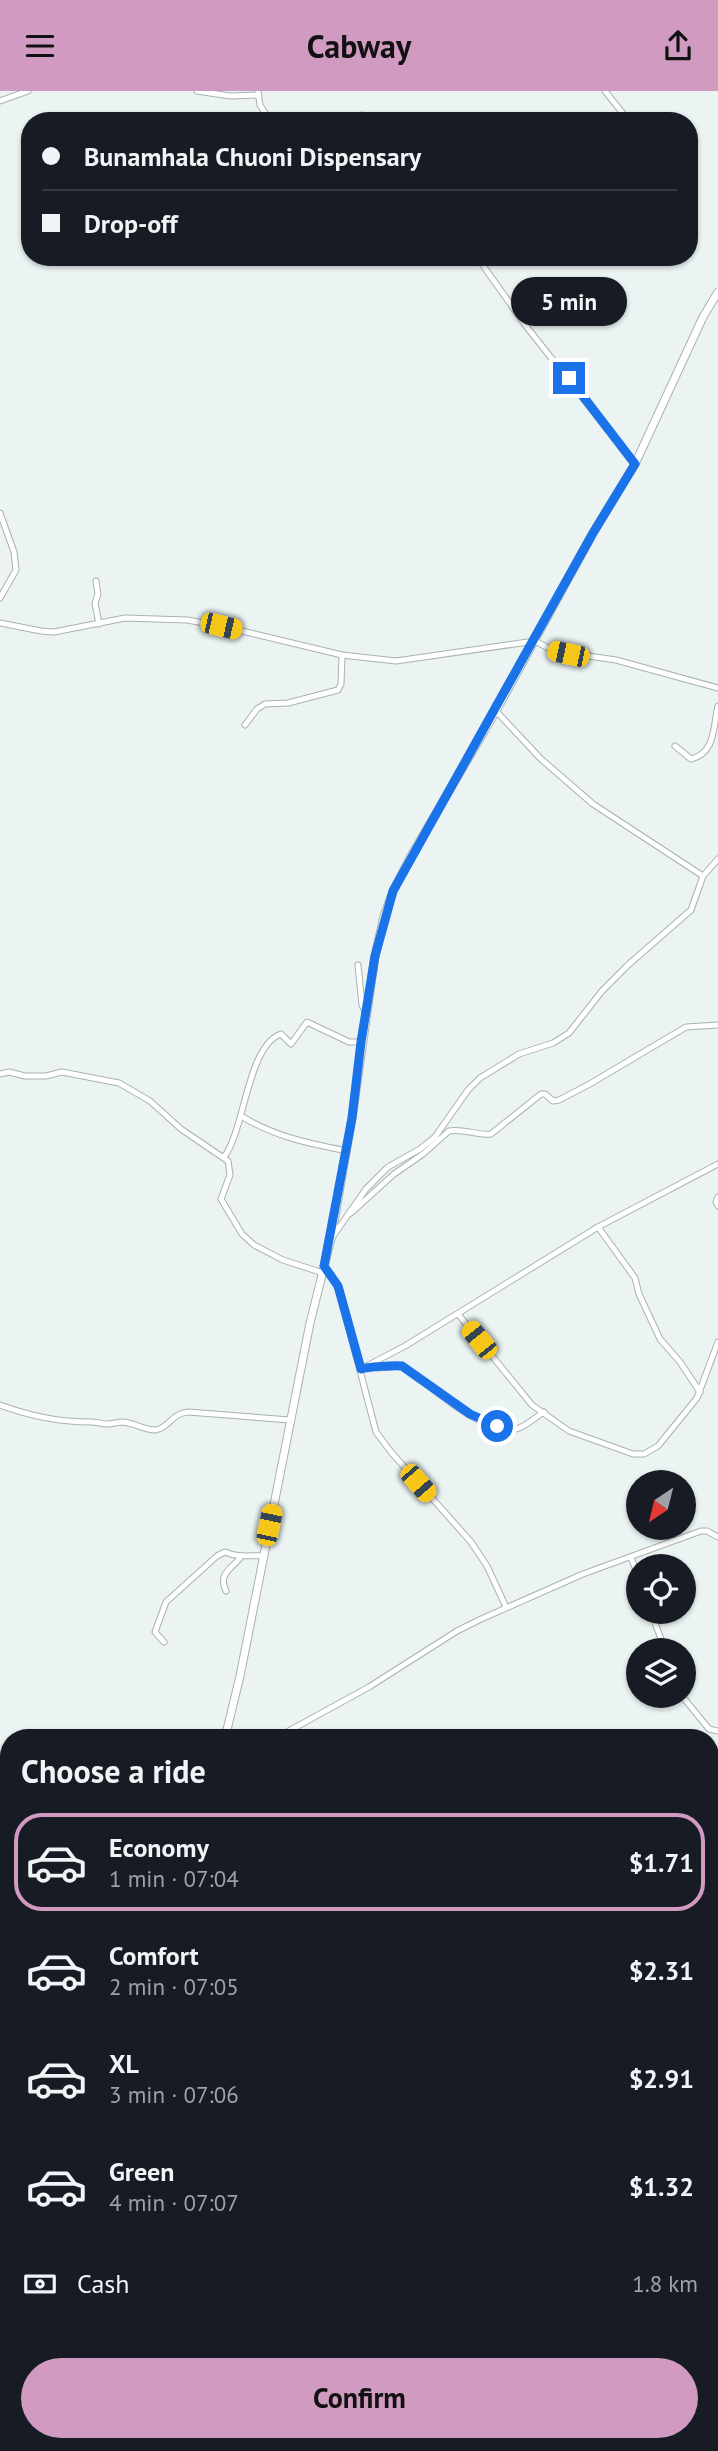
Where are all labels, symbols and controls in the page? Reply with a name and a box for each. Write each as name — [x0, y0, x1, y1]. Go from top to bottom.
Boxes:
text: Cabway — [307, 25, 411, 67]
icon: menu — [21, 27, 59, 65]
icon: share — [659, 27, 697, 65]
text: Bunamhala Chuoni Dispensary — [84, 140, 421, 173]
text: Drop-off — [84, 207, 178, 240]
callout: 5 min — [511, 277, 627, 325]
text: 5 min — [541, 287, 597, 316]
route end — [553, 362, 585, 394]
car — [199, 611, 244, 641]
car — [546, 639, 591, 669]
car — [458, 1317, 501, 1363]
route start — [481, 1410, 513, 1442]
car — [397, 1460, 440, 1506]
north arrow — [626, 1470, 696, 1540]
map controls — [626, 1470, 696, 1708]
car — [255, 1502, 284, 1548]
button: locate — [626, 1554, 696, 1624]
button: layers — [626, 1638, 696, 1708]
text: Choose a ride — [21, 1750, 206, 1792]
icon: car — [25, 1831, 88, 1894]
text: Economy — [109, 1831, 209, 1864]
text: $1.71 — [629, 1846, 694, 1879]
text: 1 min · 07:04 — [109, 1864, 239, 1893]
icon: car — [25, 1939, 88, 2002]
text: Comfort — [109, 1939, 199, 1972]
text: $2.31 — [629, 1954, 694, 1987]
text: 2 min · 07:05 — [109, 1972, 239, 2001]
icon: car — [25, 2047, 88, 2110]
text: XL — [109, 2047, 139, 2080]
text: $2.91 — [629, 2062, 694, 2095]
text: 3 min · 07:06 — [109, 2080, 239, 2109]
icon: car — [25, 2155, 88, 2218]
text: Green — [109, 2155, 174, 2188]
text: $1.32 — [629, 2170, 694, 2203]
text: 4 min · 07:07 — [109, 2188, 239, 2217]
icon: cash — [21, 2265, 59, 2303]
text: Cash — [77, 2267, 129, 2300]
text: 1.8 km — [632, 2269, 698, 2298]
button: Confirm — [21, 2358, 698, 2438]

